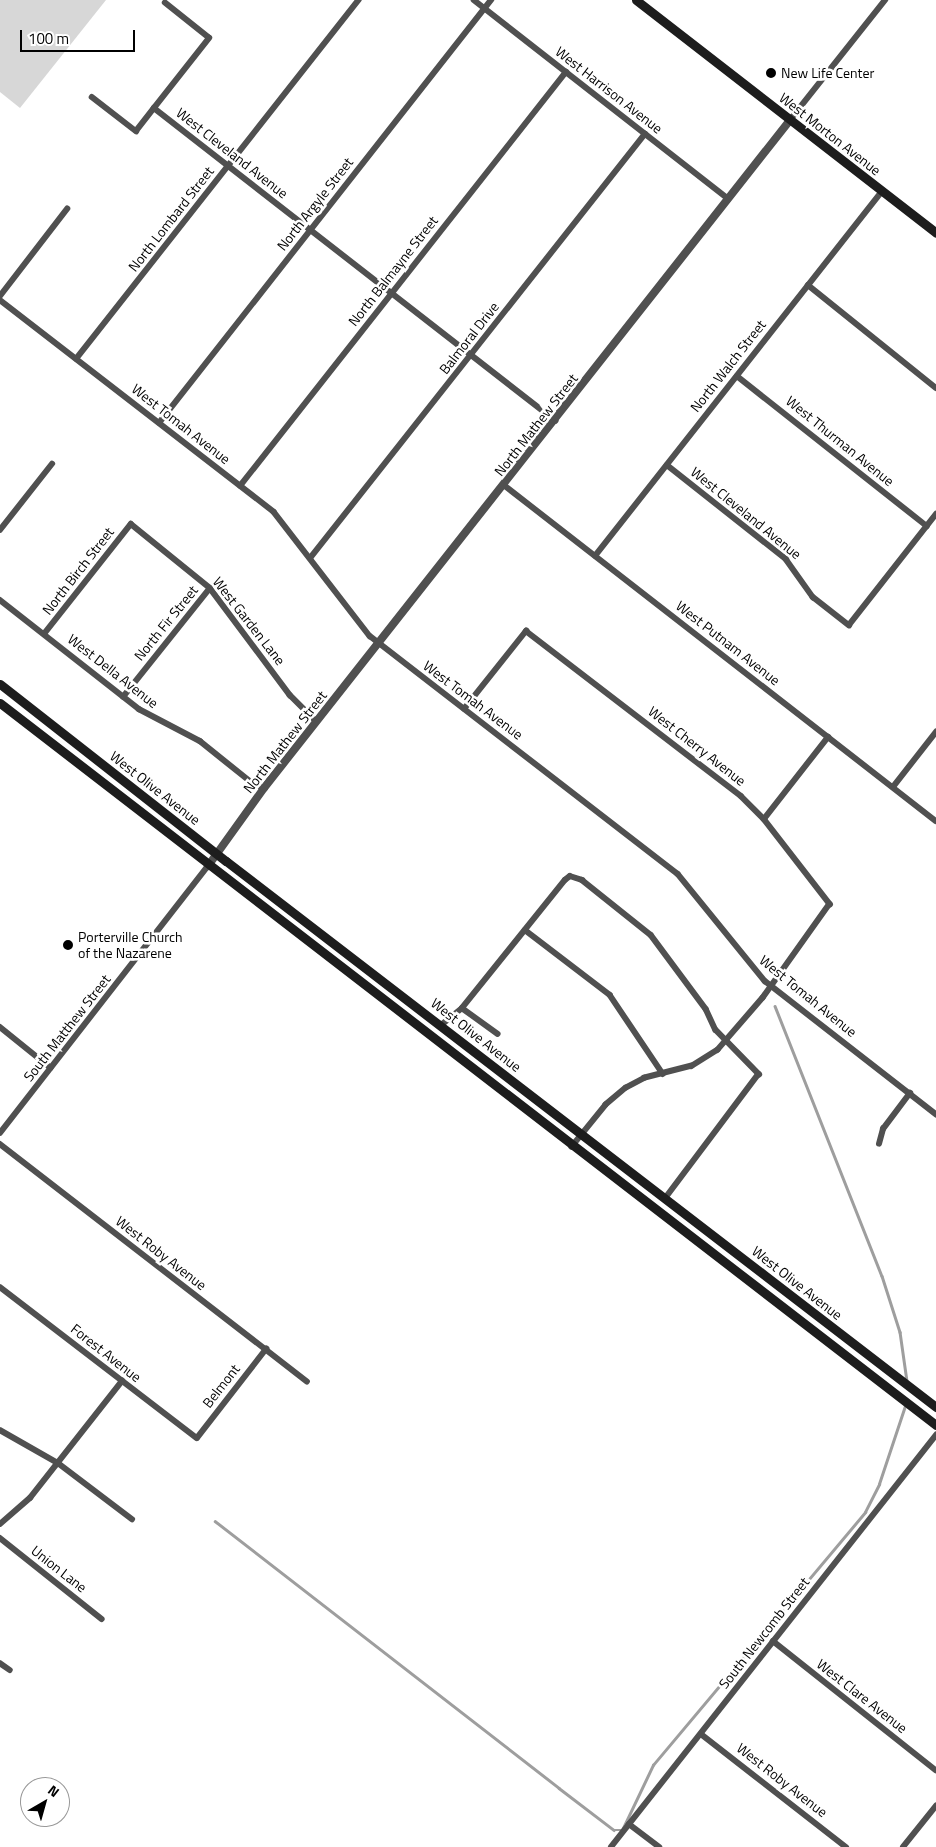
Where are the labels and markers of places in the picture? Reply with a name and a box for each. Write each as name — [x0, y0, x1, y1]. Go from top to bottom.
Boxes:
place label: New Life Center — [781, 65, 874, 81]
marker: New Life Center — [765, 67, 777, 79]
place label: Porterville Church of the Nazarene — [78, 929, 183, 962]
marker: Porterville Church of the Nazarene — [62, 939, 74, 951]

